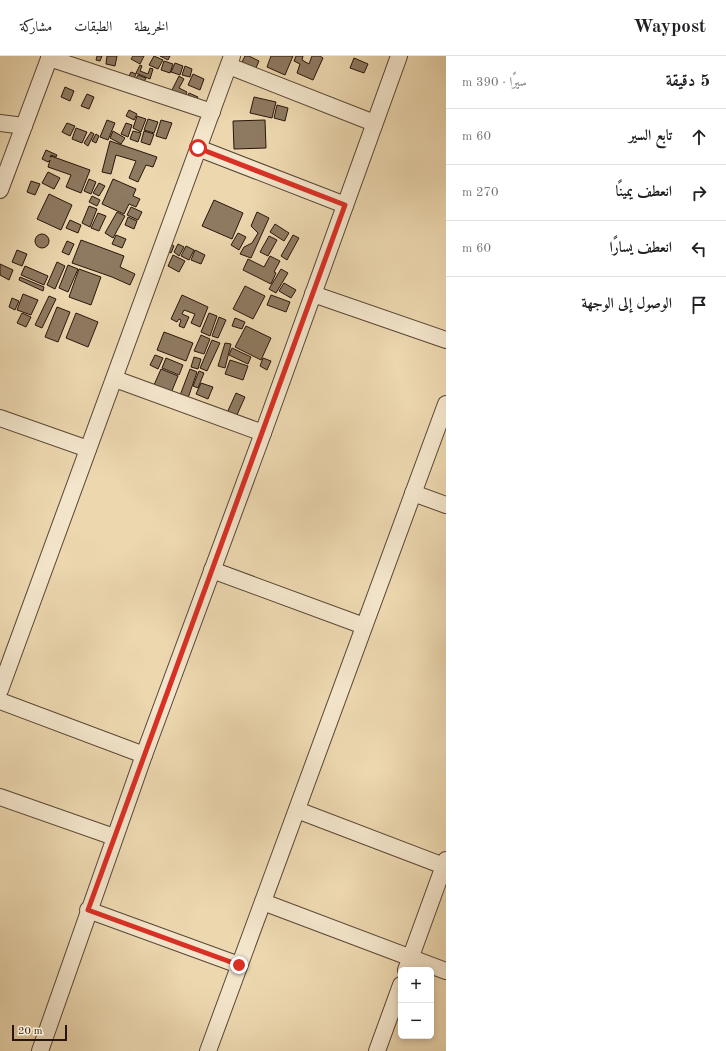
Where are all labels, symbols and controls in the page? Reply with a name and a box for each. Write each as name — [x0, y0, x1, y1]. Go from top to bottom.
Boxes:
text: Waypost — [633, 18, 706, 37]
text: مشاركة — [20, 20, 52, 34]
text: الطبقات — [74, 20, 112, 34]
text: الخريطة — [134, 20, 168, 34]
text: 5 دقيقة — [666, 73, 710, 90]
text: سيرًا · 390 m — [462, 76, 527, 89]
icon: ahead — [688, 126, 710, 148]
text: تابع السير — [629, 129, 672, 144]
text: 60 m — [462, 130, 491, 143]
route start — [189, 139, 207, 157]
icon: right — [688, 182, 710, 204]
text: انعطف يمينًا — [616, 185, 672, 200]
text: 270 m — [462, 186, 499, 199]
icon: left — [688, 238, 710, 260]
text: انعطف يسارًا — [610, 241, 672, 256]
text: 60 m — [462, 242, 491, 255]
icon: arrive — [688, 294, 710, 316]
text: الوصول إلى الوجهة — [581, 297, 672, 312]
route end — [230, 956, 248, 974]
map controls — [398, 967, 434, 1039]
button: + — [398, 967, 434, 1003]
button: − — [398, 1003, 434, 1039]
scale bar — [12, 1023, 67, 1042]
text: 20 m — [18, 1026, 43, 1037]

